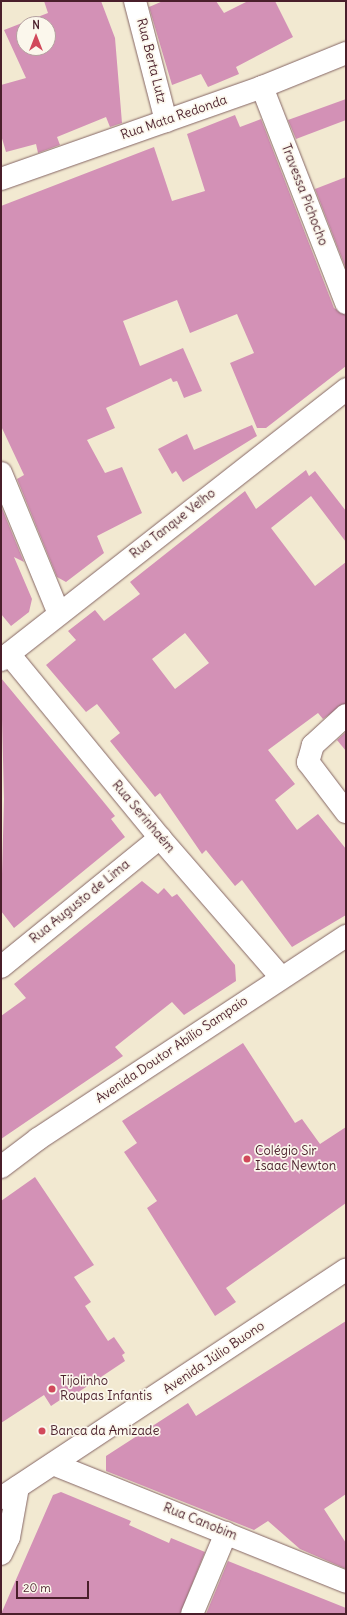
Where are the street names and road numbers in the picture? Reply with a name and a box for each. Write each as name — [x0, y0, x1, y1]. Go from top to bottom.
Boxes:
street label: Rua Berta Lutz — [133, 17, 169, 105]
street label: Rua Mata Redonda — [119, 92, 229, 144]
street label: Travessa Pichocho — [277, 142, 331, 248]
street label: Rua Tanque Velho — [127, 486, 219, 562]
street label: Rua Serinhaém — [108, 778, 178, 856]
street label: Rua Augusto de Lima — [27, 857, 133, 947]
street label: Avenida Doutor Abílio Sampaio — [93, 993, 251, 1107]
street label: Avenida Júlio Buono — [160, 1318, 268, 1398]
street label: Rua Canobim — [161, 1500, 239, 1544]

